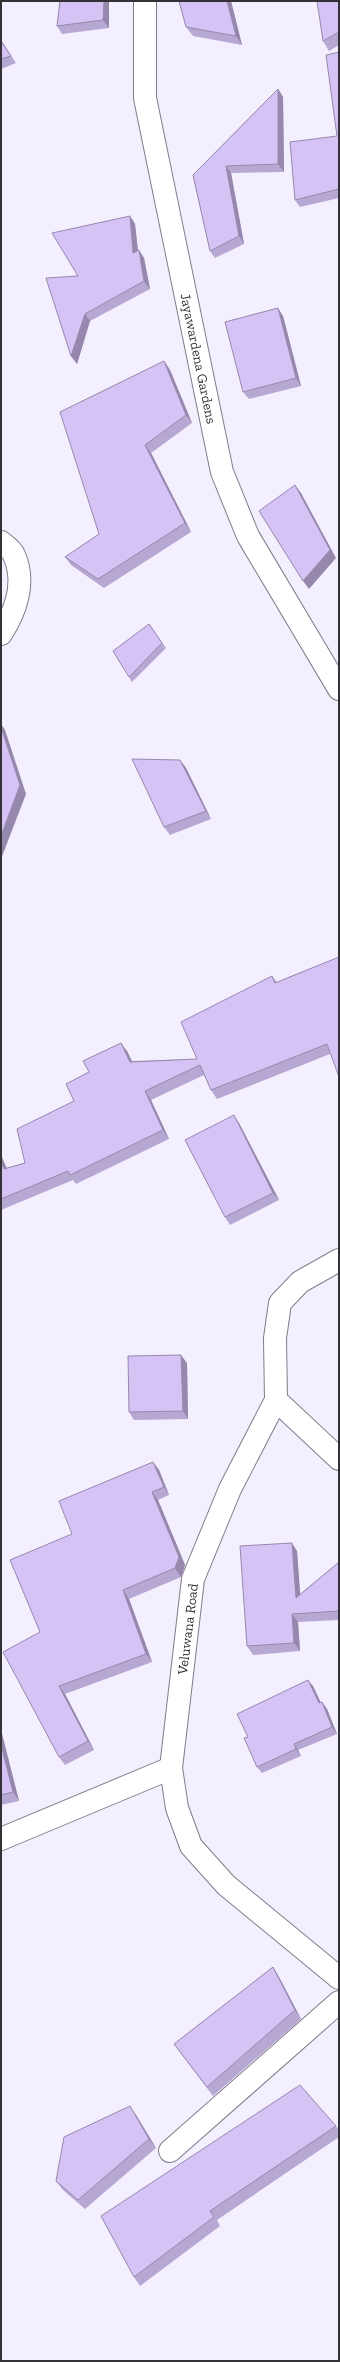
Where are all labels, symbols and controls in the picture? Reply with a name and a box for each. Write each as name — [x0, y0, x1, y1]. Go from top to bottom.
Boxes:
street label: Jayawardena Gardens — [177, 292, 220, 425]
street label: Veluwana Road — [174, 1582, 202, 1677]

